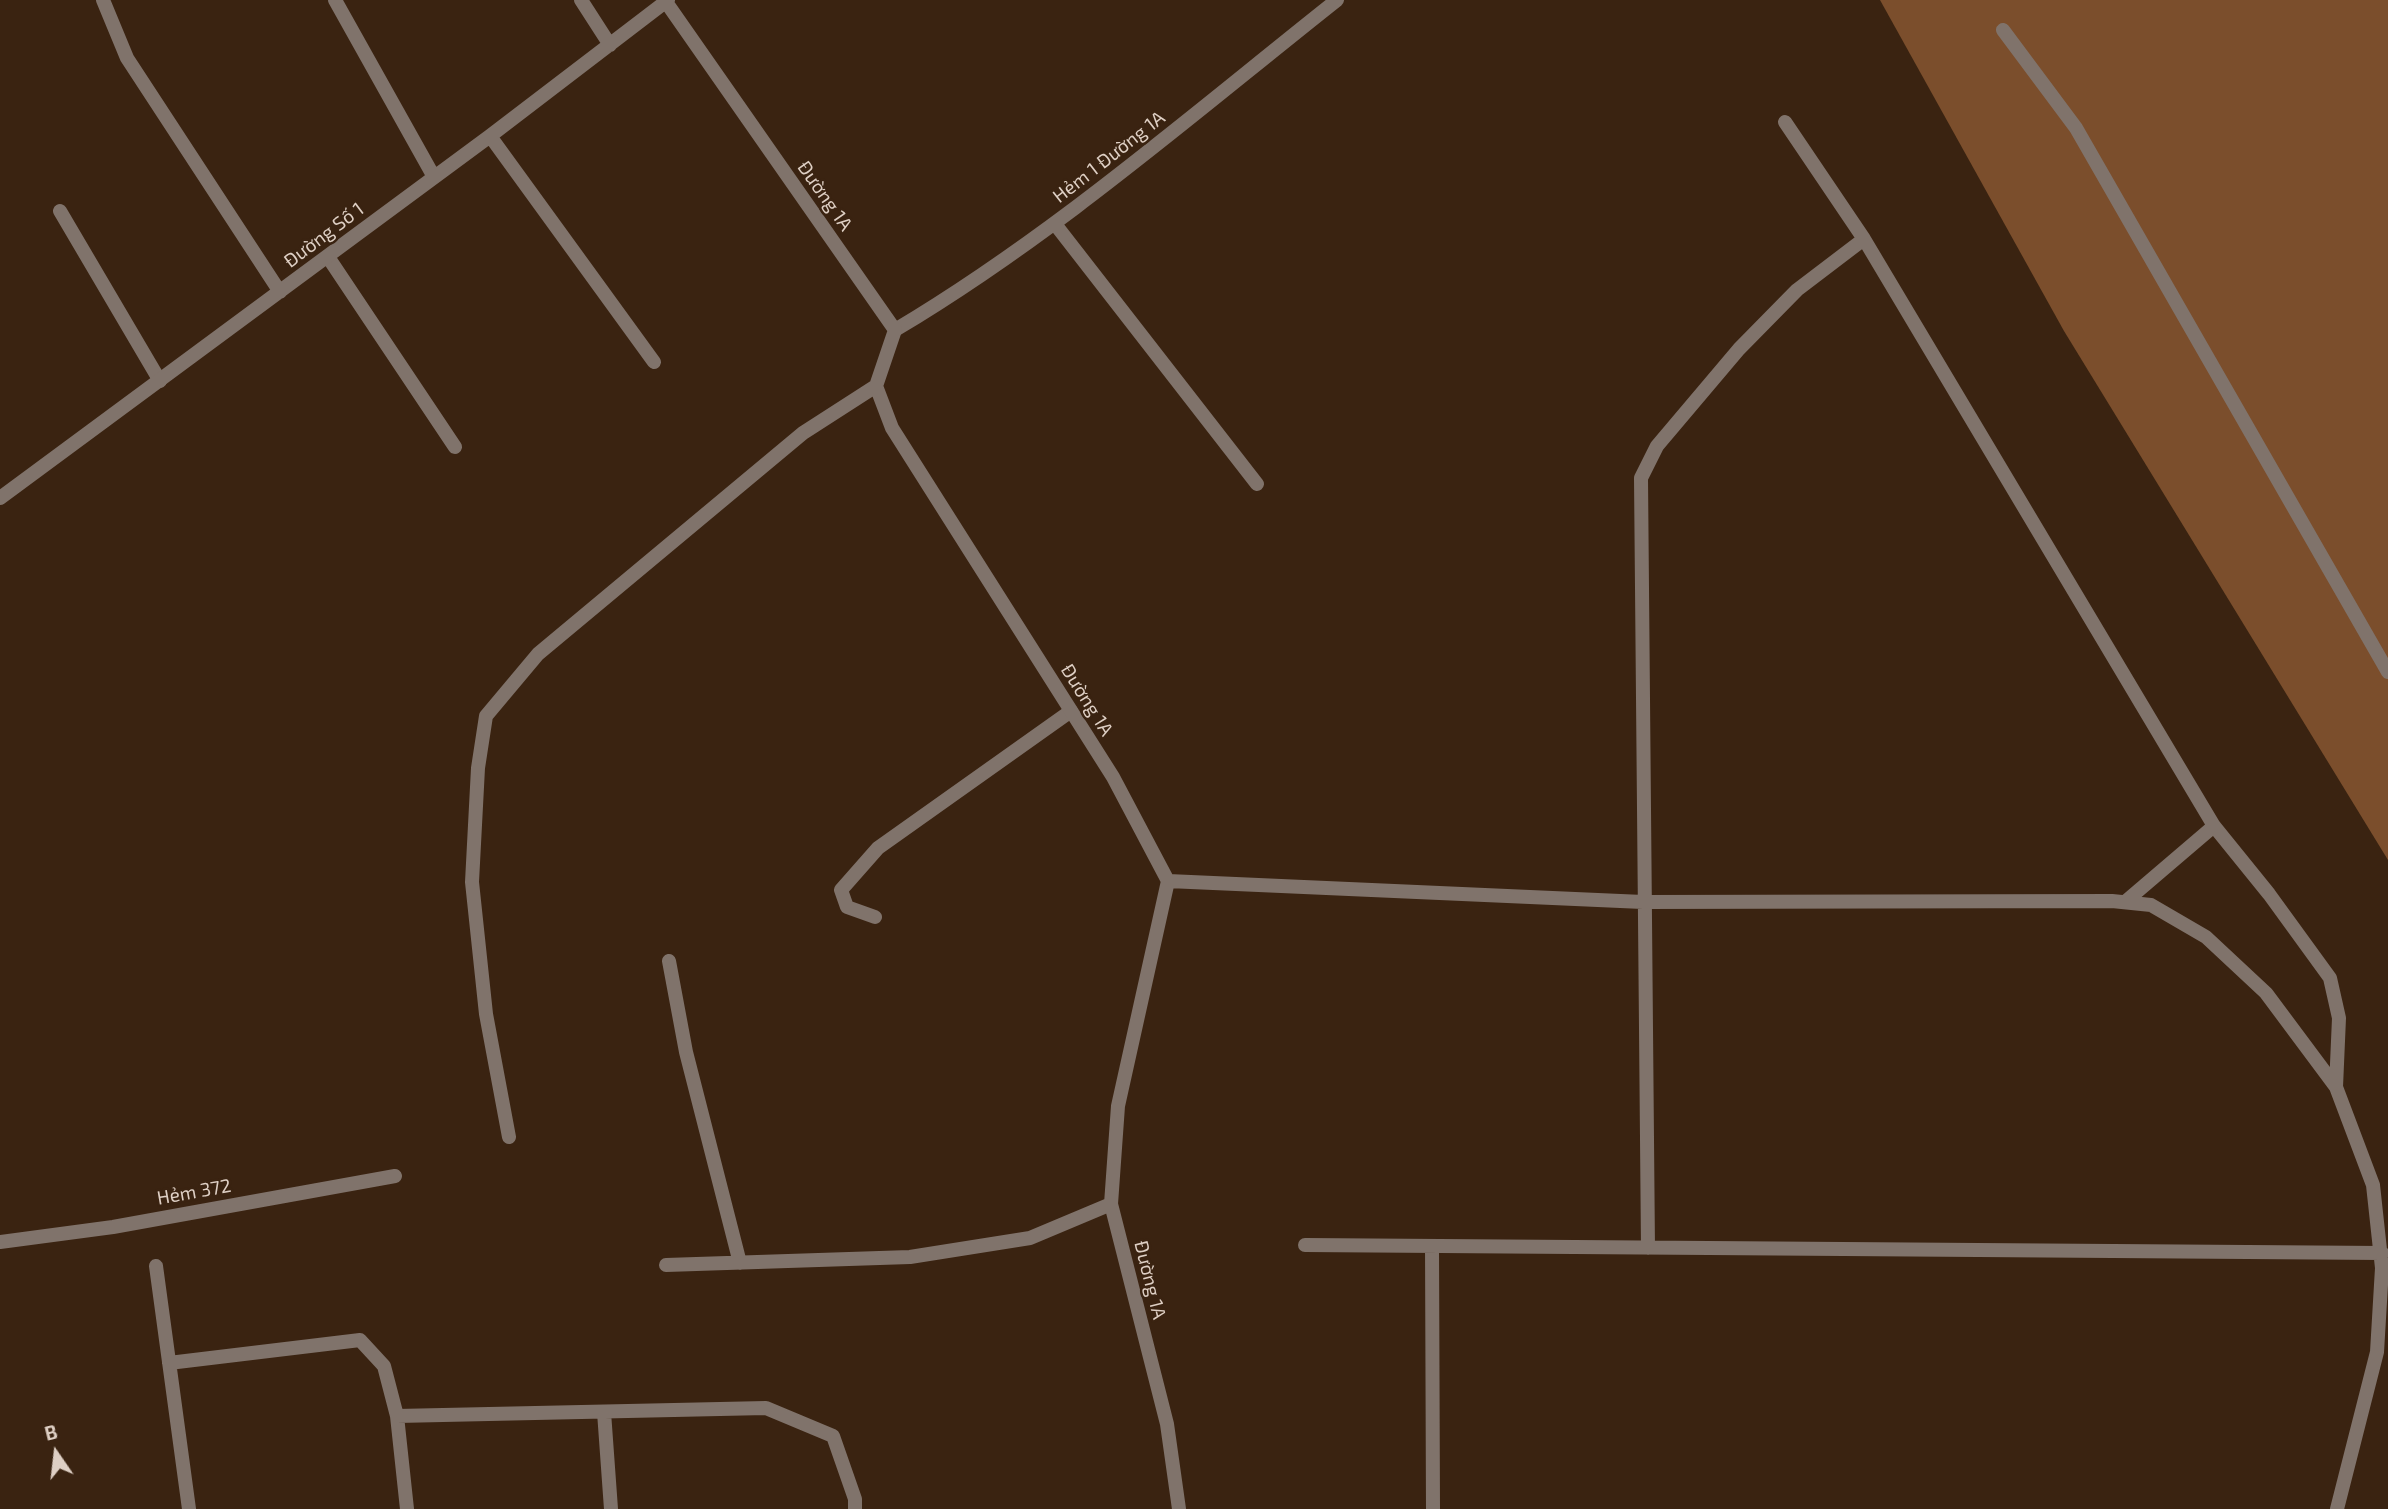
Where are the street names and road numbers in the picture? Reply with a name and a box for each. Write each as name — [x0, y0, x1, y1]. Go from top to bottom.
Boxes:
street label: Hẻm 1 Đường 1A — [1048, 106, 1170, 208]
street label: Đường 1A — [793, 157, 857, 235]
street label: Đường Số 1 — [280, 198, 368, 272]
street label: Đường 1A — [1056, 660, 1118, 740]
street label: Hẻm 372 — [155, 1174, 233, 1210]
street label: Đường 1A — [1129, 1238, 1171, 1322]

